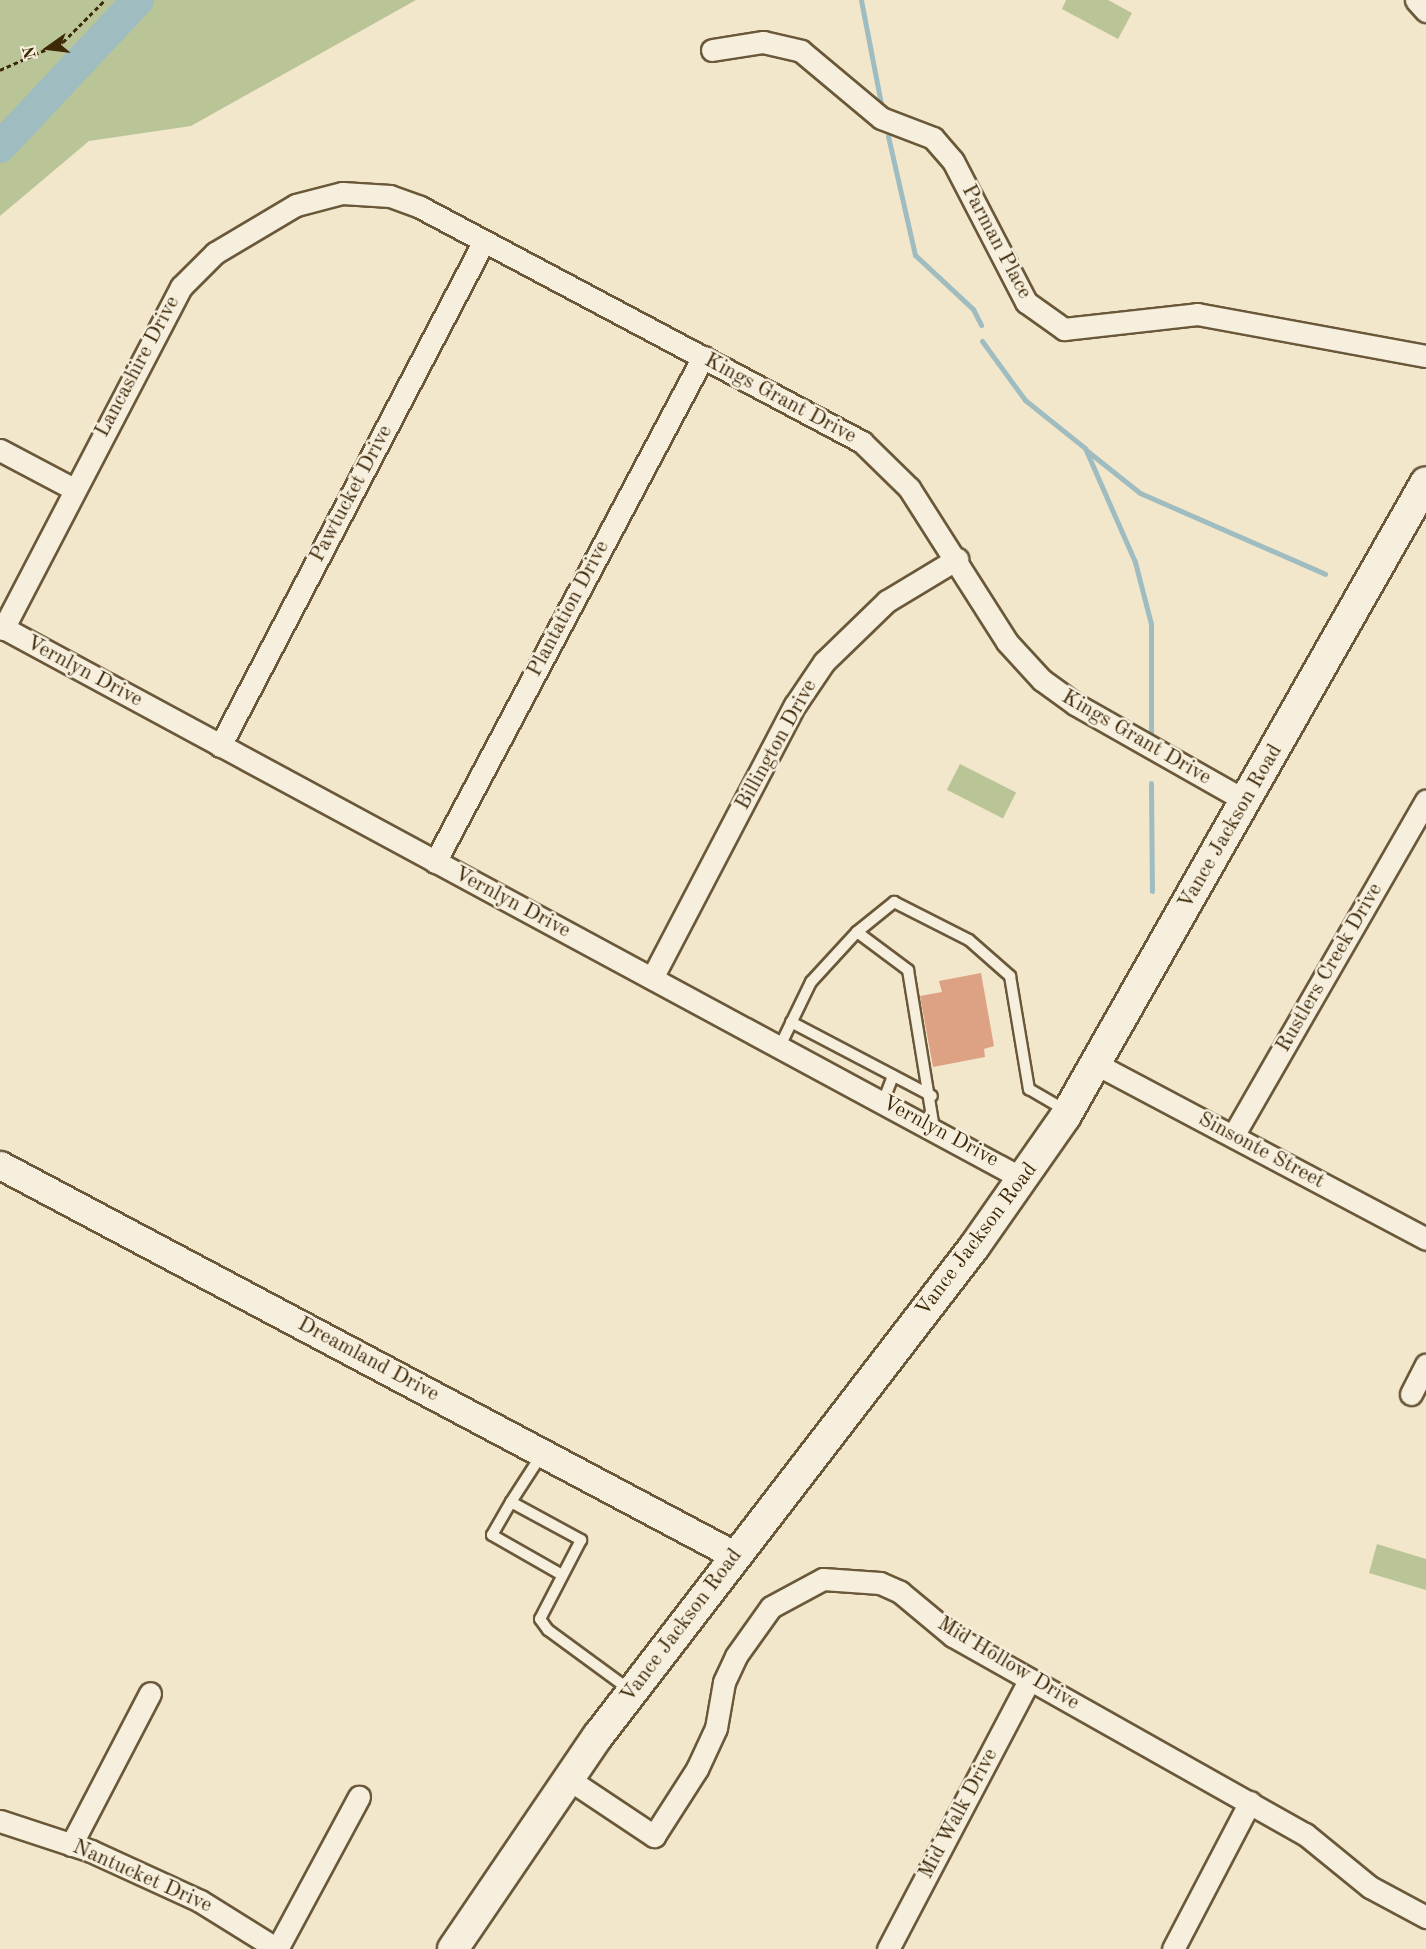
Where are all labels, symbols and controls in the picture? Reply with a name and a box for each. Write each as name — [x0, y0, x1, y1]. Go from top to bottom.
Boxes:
north arrow — [18, 18, 78, 78]
text: N — [21, 44, 40, 60]
street label: Parman Place — [955, 181, 1037, 303]
street label: Lancashire Drive — [90, 292, 186, 442]
street label: Kings Grant Drive — [700, 348, 860, 450]
street label: Pawtucket Drive — [305, 421, 399, 567]
street label: Plantation Drive — [523, 537, 615, 681]
street label: Vernlyn Drive — [21, 631, 147, 713]
street label: Billington Drive — [731, 675, 823, 815]
street label: Kings Grant Drive — [1057, 685, 1215, 791]
street label: Vance Jackson Road — [1174, 740, 1288, 914]
street label: Vernlyn Drive — [449, 862, 575, 944]
street label: Rustlers Creek Drive — [1271, 879, 1389, 1057]
street label: Vernlyn Drive — [877, 1091, 1003, 1173]
street label: Sinsonte Street — [1194, 1107, 1328, 1195]
street label: Vance Jackson Road — [911, 1158, 1043, 1322]
street label: Dreamland Drive — [293, 1312, 443, 1408]
street label: Vance Jackson Road — [616, 1544, 748, 1708]
street label: Mid Hollow Drive — [932, 1612, 1084, 1716]
street label: Mid Walk Drive — [914, 1744, 1004, 1884]
street label: Nantucket Drive — [68, 1835, 216, 1919]

